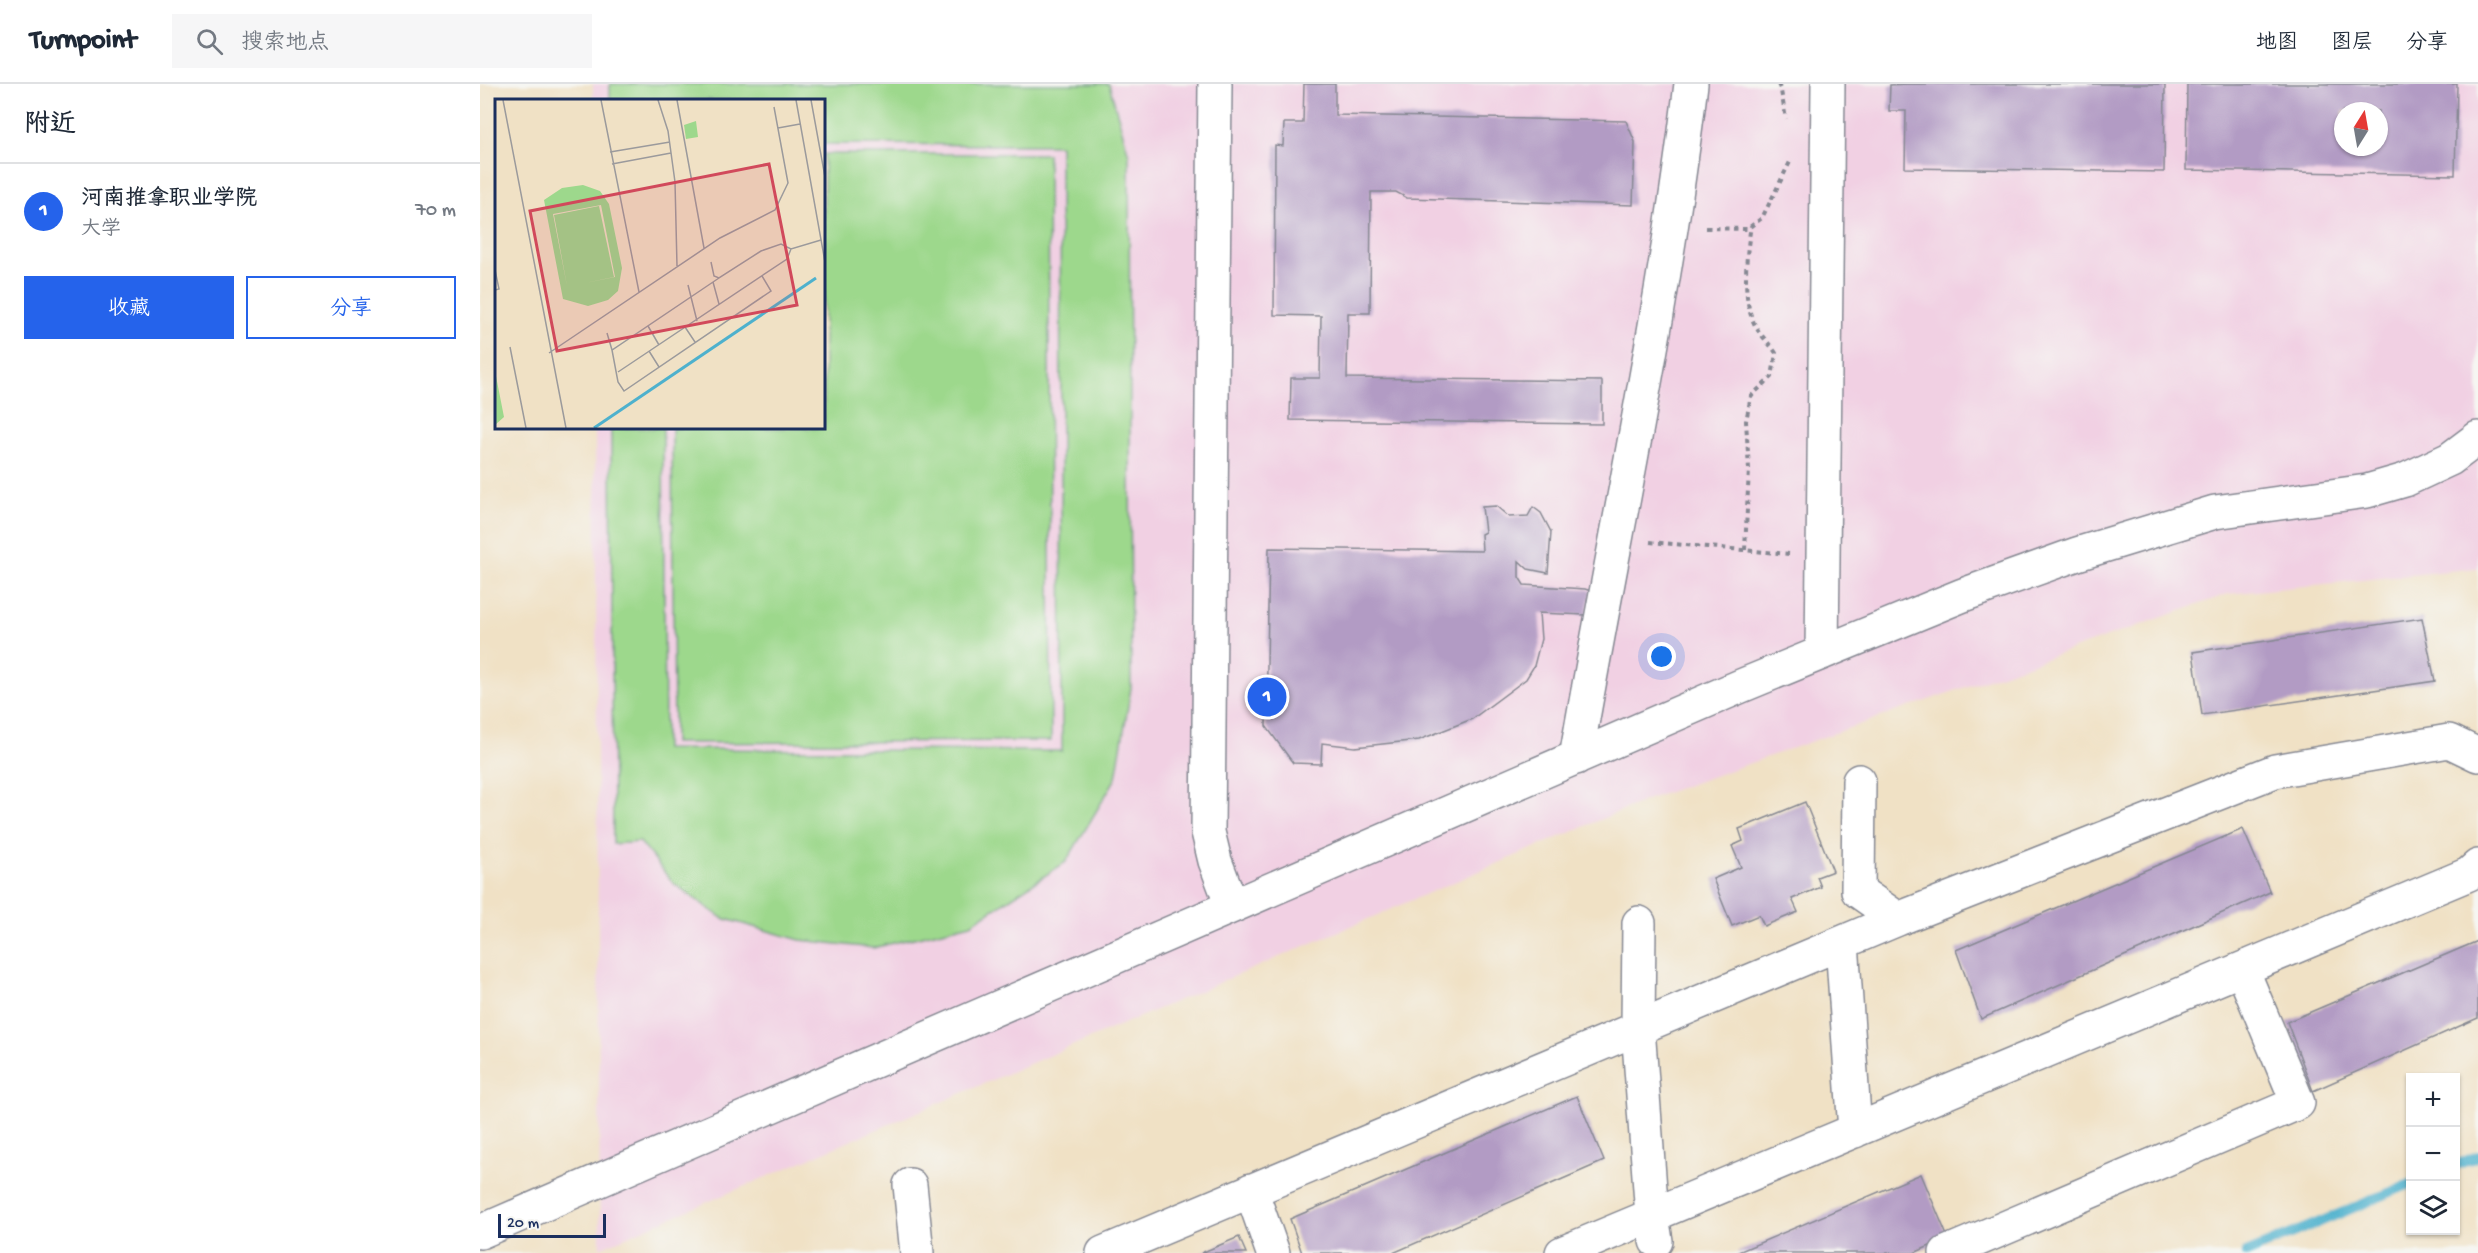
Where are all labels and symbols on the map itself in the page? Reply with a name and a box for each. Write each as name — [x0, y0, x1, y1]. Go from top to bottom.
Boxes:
inset map — [495, 99, 825, 429]
north arrow — [2334, 102, 2388, 156]
your location — [1647, 642, 1676, 671]
pin: 1 — [1248, 674, 1286, 720]
scale bar — [498, 1211, 606, 1238]

